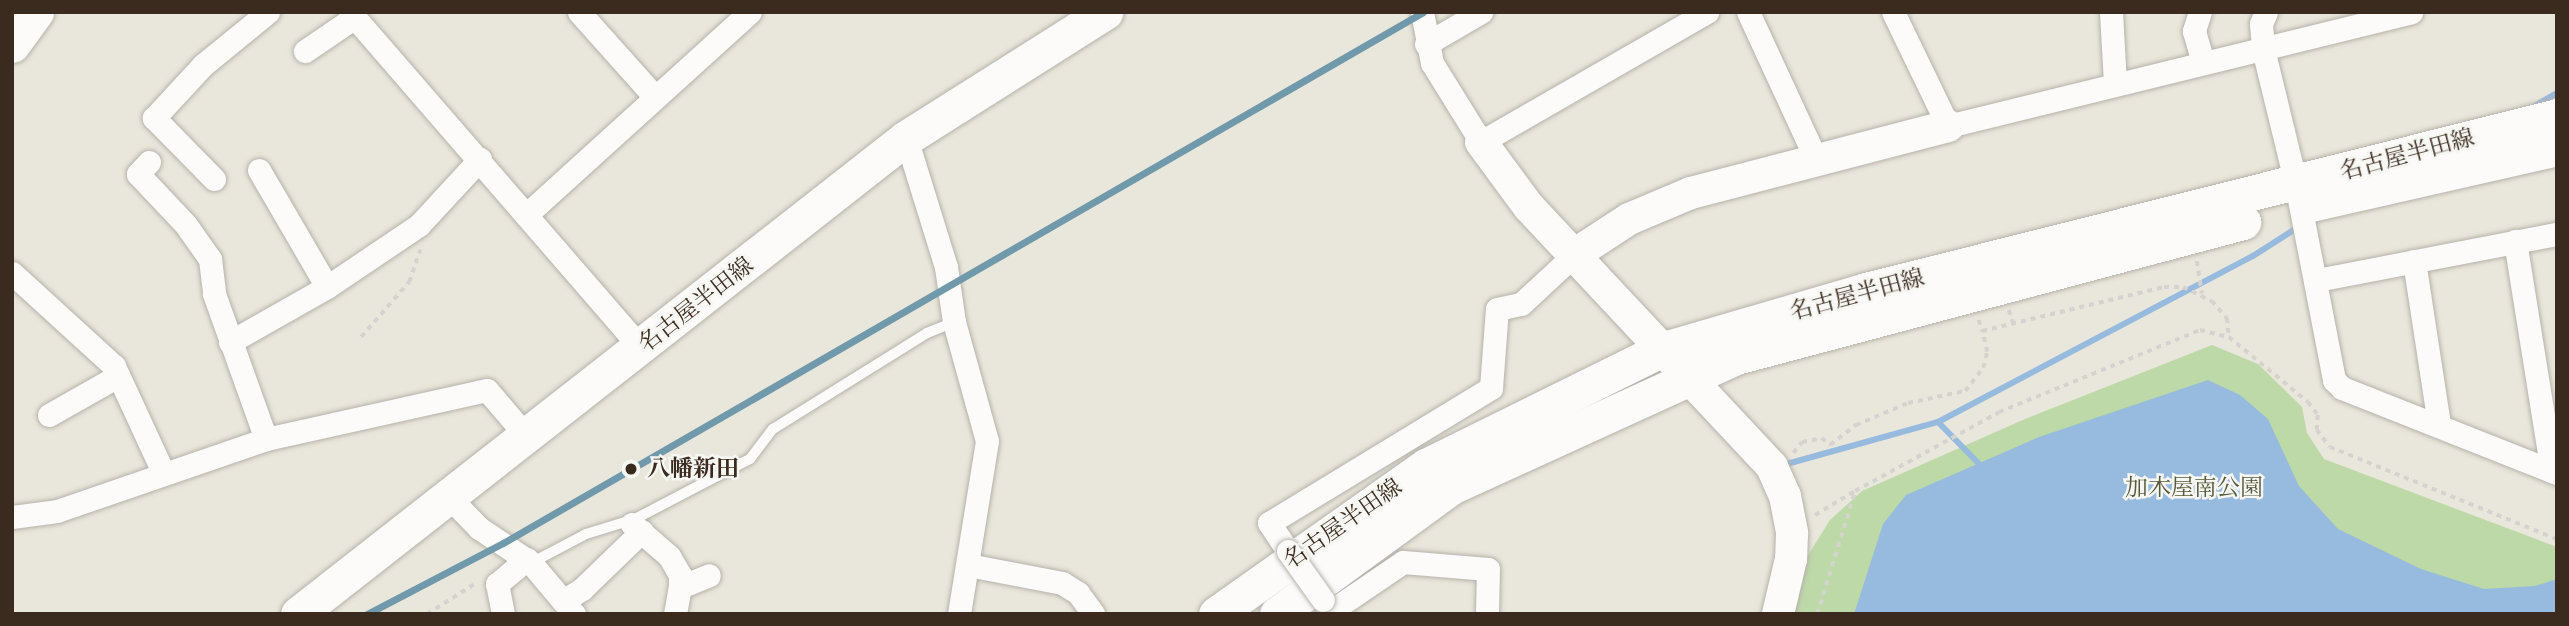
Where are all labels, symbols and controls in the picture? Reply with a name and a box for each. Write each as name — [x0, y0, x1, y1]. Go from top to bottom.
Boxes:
street label: 名古屋半田線 — [2337, 124, 2477, 186]
street label: 名古屋半田線 — [633, 252, 759, 358]
street label: 名古屋半田線 — [1787, 264, 1927, 326]
place label: 八幡新田 — [647, 455, 739, 483]
marker: 八幡新田 — [621, 459, 641, 479]
street label: 名古屋半田線 — [1279, 473, 1407, 575]
park label: 加木屋南公園 — [2125, 474, 2263, 502]

